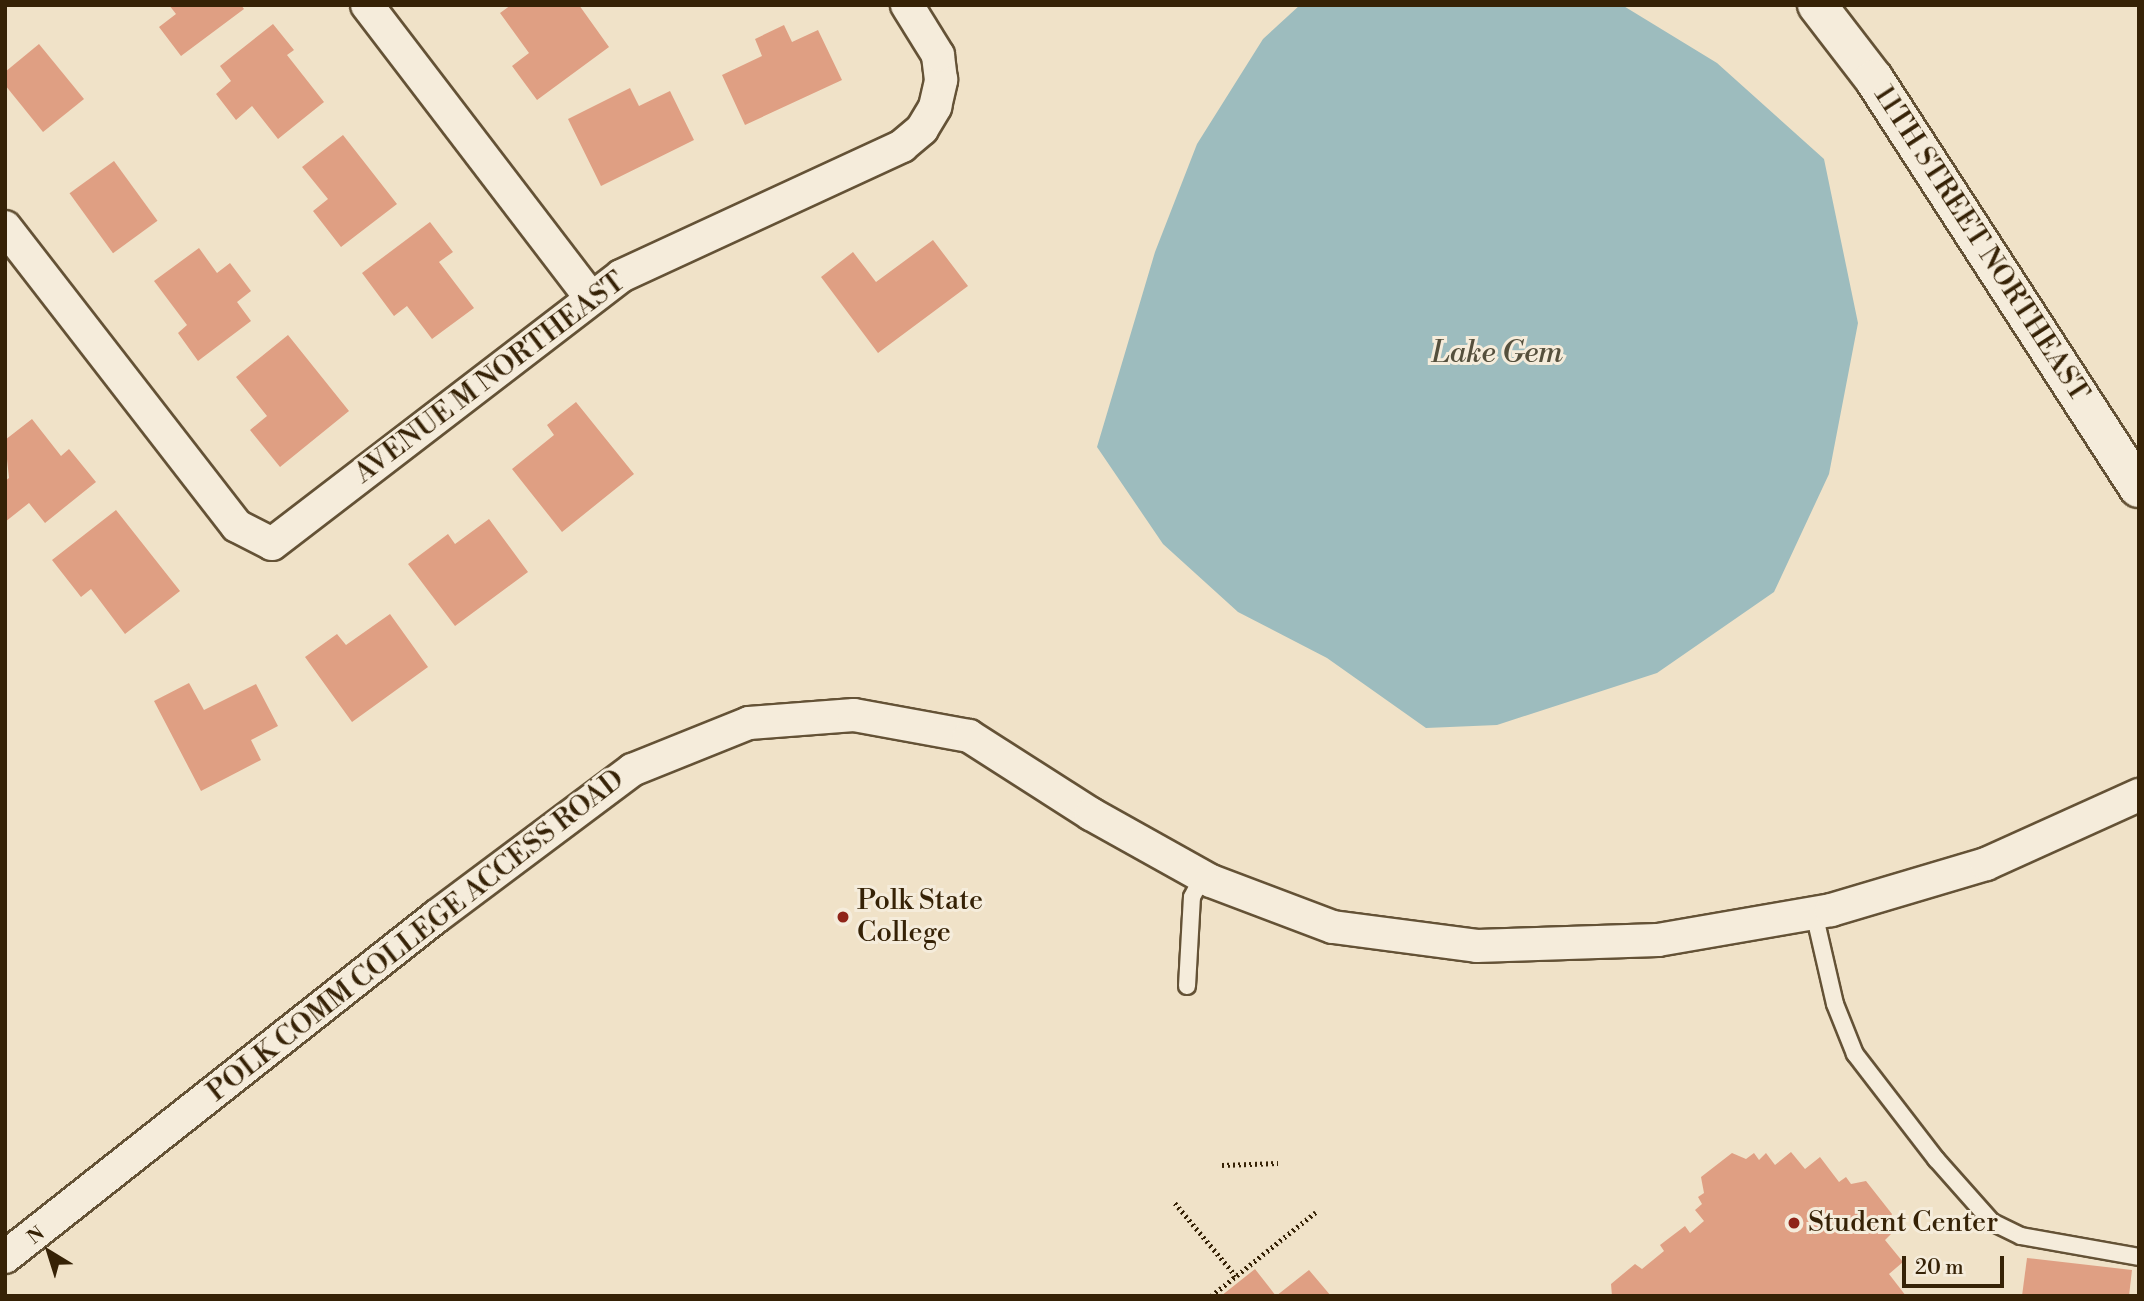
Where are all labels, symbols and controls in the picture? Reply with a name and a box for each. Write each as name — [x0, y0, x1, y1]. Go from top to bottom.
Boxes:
street label: 11TH STREET NORTHEAST — [1866, 80, 2096, 408]
street label: AVENUE M NORTHEAST — [348, 265, 632, 491]
water label: Lake Gem — [1431, 335, 1563, 371]
street label: POLK COMM COLLEGE ACCESS ROAD — [201, 763, 631, 1109]
place label: Polk State College — [857, 884, 983, 950]
marker: Polk State College — [835, 909, 851, 925]
place label: Student Center — [1808, 1206, 1998, 1240]
marker: Student Center — [1786, 1215, 1802, 1231]
north arrow — [14, 1217, 84, 1287]
text: N — [23, 1221, 49, 1250]
scale bar — [1906, 1242, 2008, 1286]
text: 20 m — [1915, 1255, 1964, 1281]

